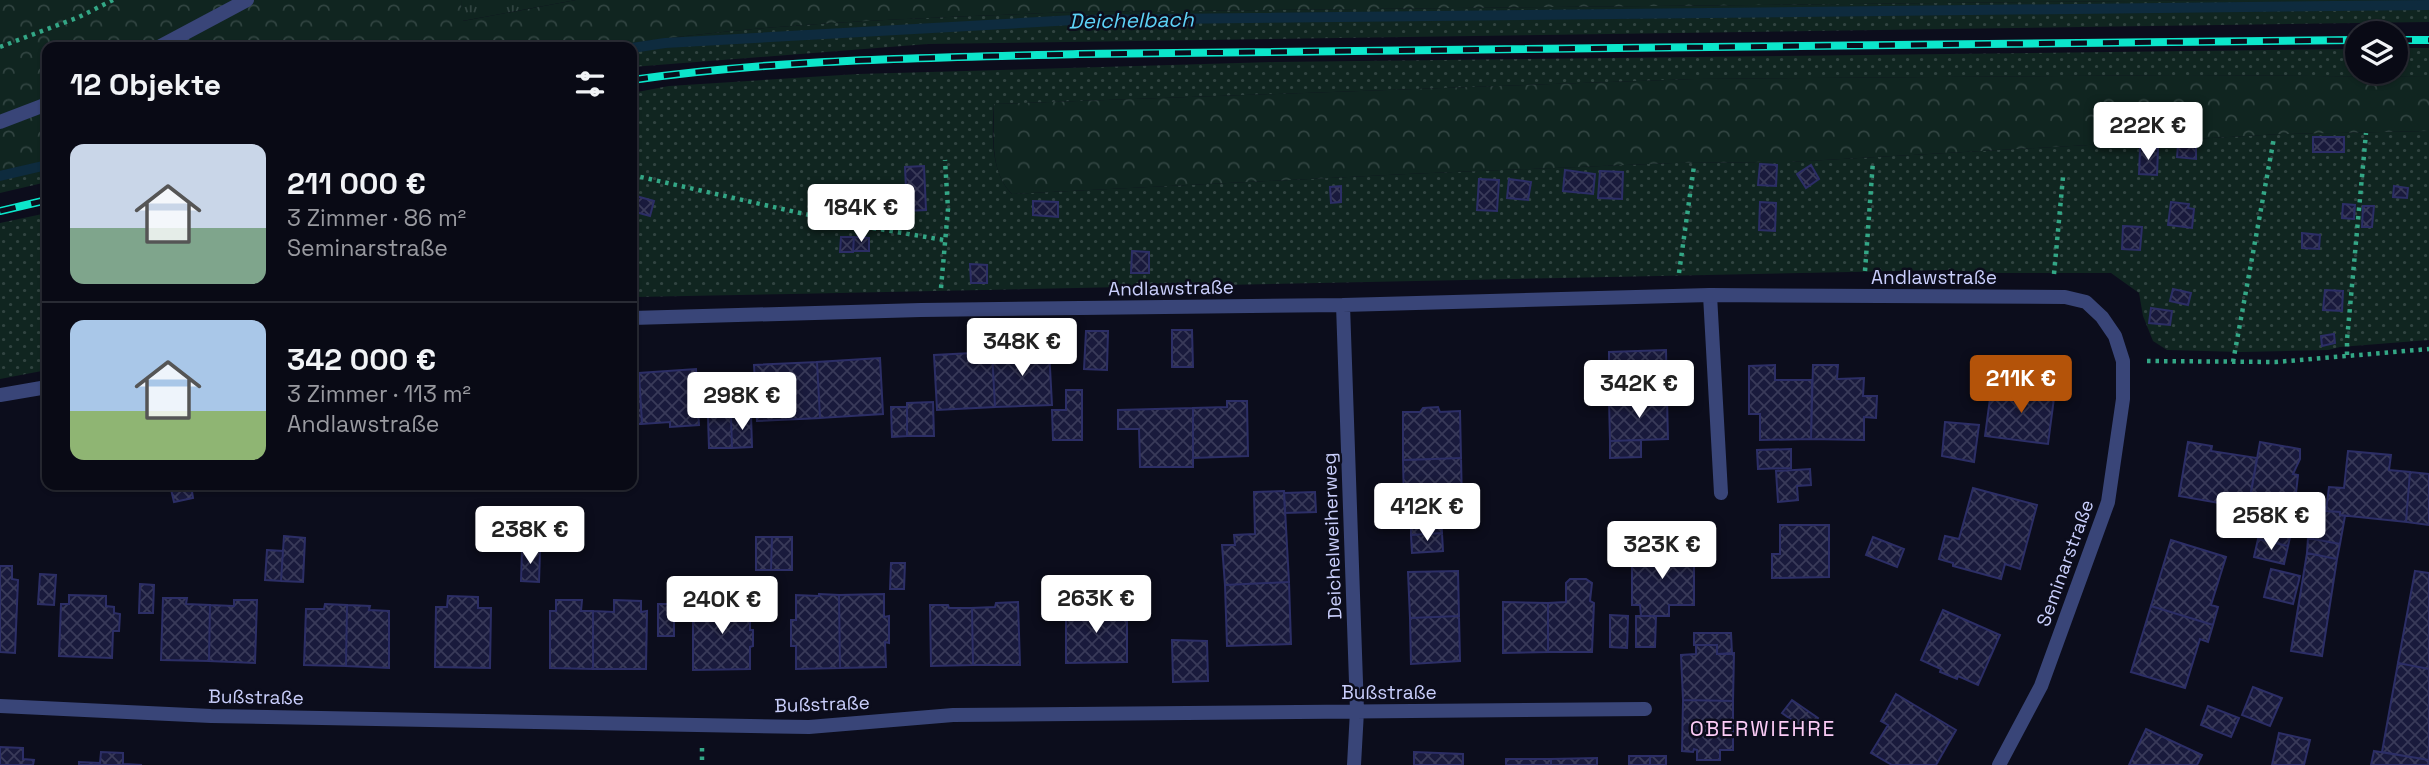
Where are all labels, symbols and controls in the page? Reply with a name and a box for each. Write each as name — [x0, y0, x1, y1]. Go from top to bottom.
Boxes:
water label: Deichelbach — [1068, 5, 1195, 35]
map controls — [2345, 21, 2408, 84]
button: layers — [2345, 21, 2408, 84]
text: 12 Objekte — [70, 65, 221, 104]
icon: filters — [571, 65, 609, 103]
pin: 222K € — [2091, 102, 2205, 162]
text: 222K € — [2110, 110, 2186, 140]
text: 211 000 € — [287, 164, 426, 203]
icon: home — [126, 172, 210, 256]
pin: 184K € — [804, 184, 918, 244]
text: 184K € — [824, 192, 898, 222]
text: 3 Zimmer · 86 m² — [287, 203, 466, 233]
text: Seminarstraße — [287, 233, 448, 263]
street label: Andlawstraße — [1871, 265, 1997, 290]
street label: Andlawstraße — [1108, 274, 1234, 302]
pin: 348K € — [965, 318, 1079, 378]
text: 348K € — [983, 326, 1061, 356]
text: 342 000 € — [287, 340, 436, 379]
icon: home — [126, 348, 210, 432]
pin: 211K € — [1964, 356, 2078, 415]
pin: 342K € — [1582, 360, 1696, 420]
text: 211K € — [1986, 363, 2056, 393]
text: 342K € — [1600, 368, 1678, 398]
pin: 298K € — [685, 372, 799, 432]
text: 3 Zimmer · 113 m² — [287, 379, 471, 409]
text: 298K € — [703, 380, 781, 410]
text: Andlawstraße — [287, 409, 439, 439]
street label: Deichelweiherweg — [1317, 452, 1347, 620]
pin: 412K € — [1370, 484, 1484, 543]
text: 412K € — [1390, 491, 1464, 521]
pin: 258K € — [2214, 492, 2328, 552]
street label: Seminarstraße — [2031, 496, 2099, 630]
text: 258K € — [2232, 500, 2310, 530]
pin: 238K € — [473, 506, 587, 566]
text: 238K € — [491, 514, 569, 544]
pin: 323K € — [1605, 522, 1719, 581]
text: 323K € — [1623, 529, 1701, 559]
pin: 240K € — [665, 576, 779, 636]
pin: 263K € — [1039, 576, 1153, 635]
text: 263K € — [1057, 583, 1135, 613]
text: 240K € — [683, 584, 761, 614]
street label: Bußstraße — [1341, 680, 1437, 705]
street label: Bußstraße — [208, 684, 304, 710]
street label: Bußstraße — [774, 690, 870, 718]
district label: OBERWIEHRE — [1690, 715, 1836, 742]

